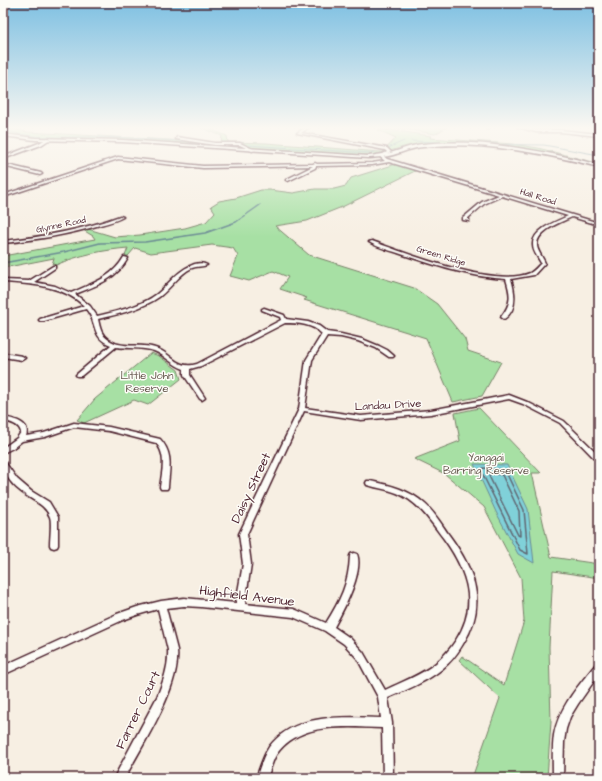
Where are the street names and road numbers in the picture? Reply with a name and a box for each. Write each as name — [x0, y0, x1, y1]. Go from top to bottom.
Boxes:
street label: Hall Road — [518, 185, 558, 209]
street label: Glynne Road — [35, 213, 88, 237]
street label: Green Ridge — [415, 242, 467, 270]
street label: Landau Drive — [354, 396, 422, 414]
street label: Daisy Street — [227, 449, 276, 527]
street label: Highfield Avenue — [198, 581, 296, 612]
street label: Farrer Court — [111, 667, 165, 752]

